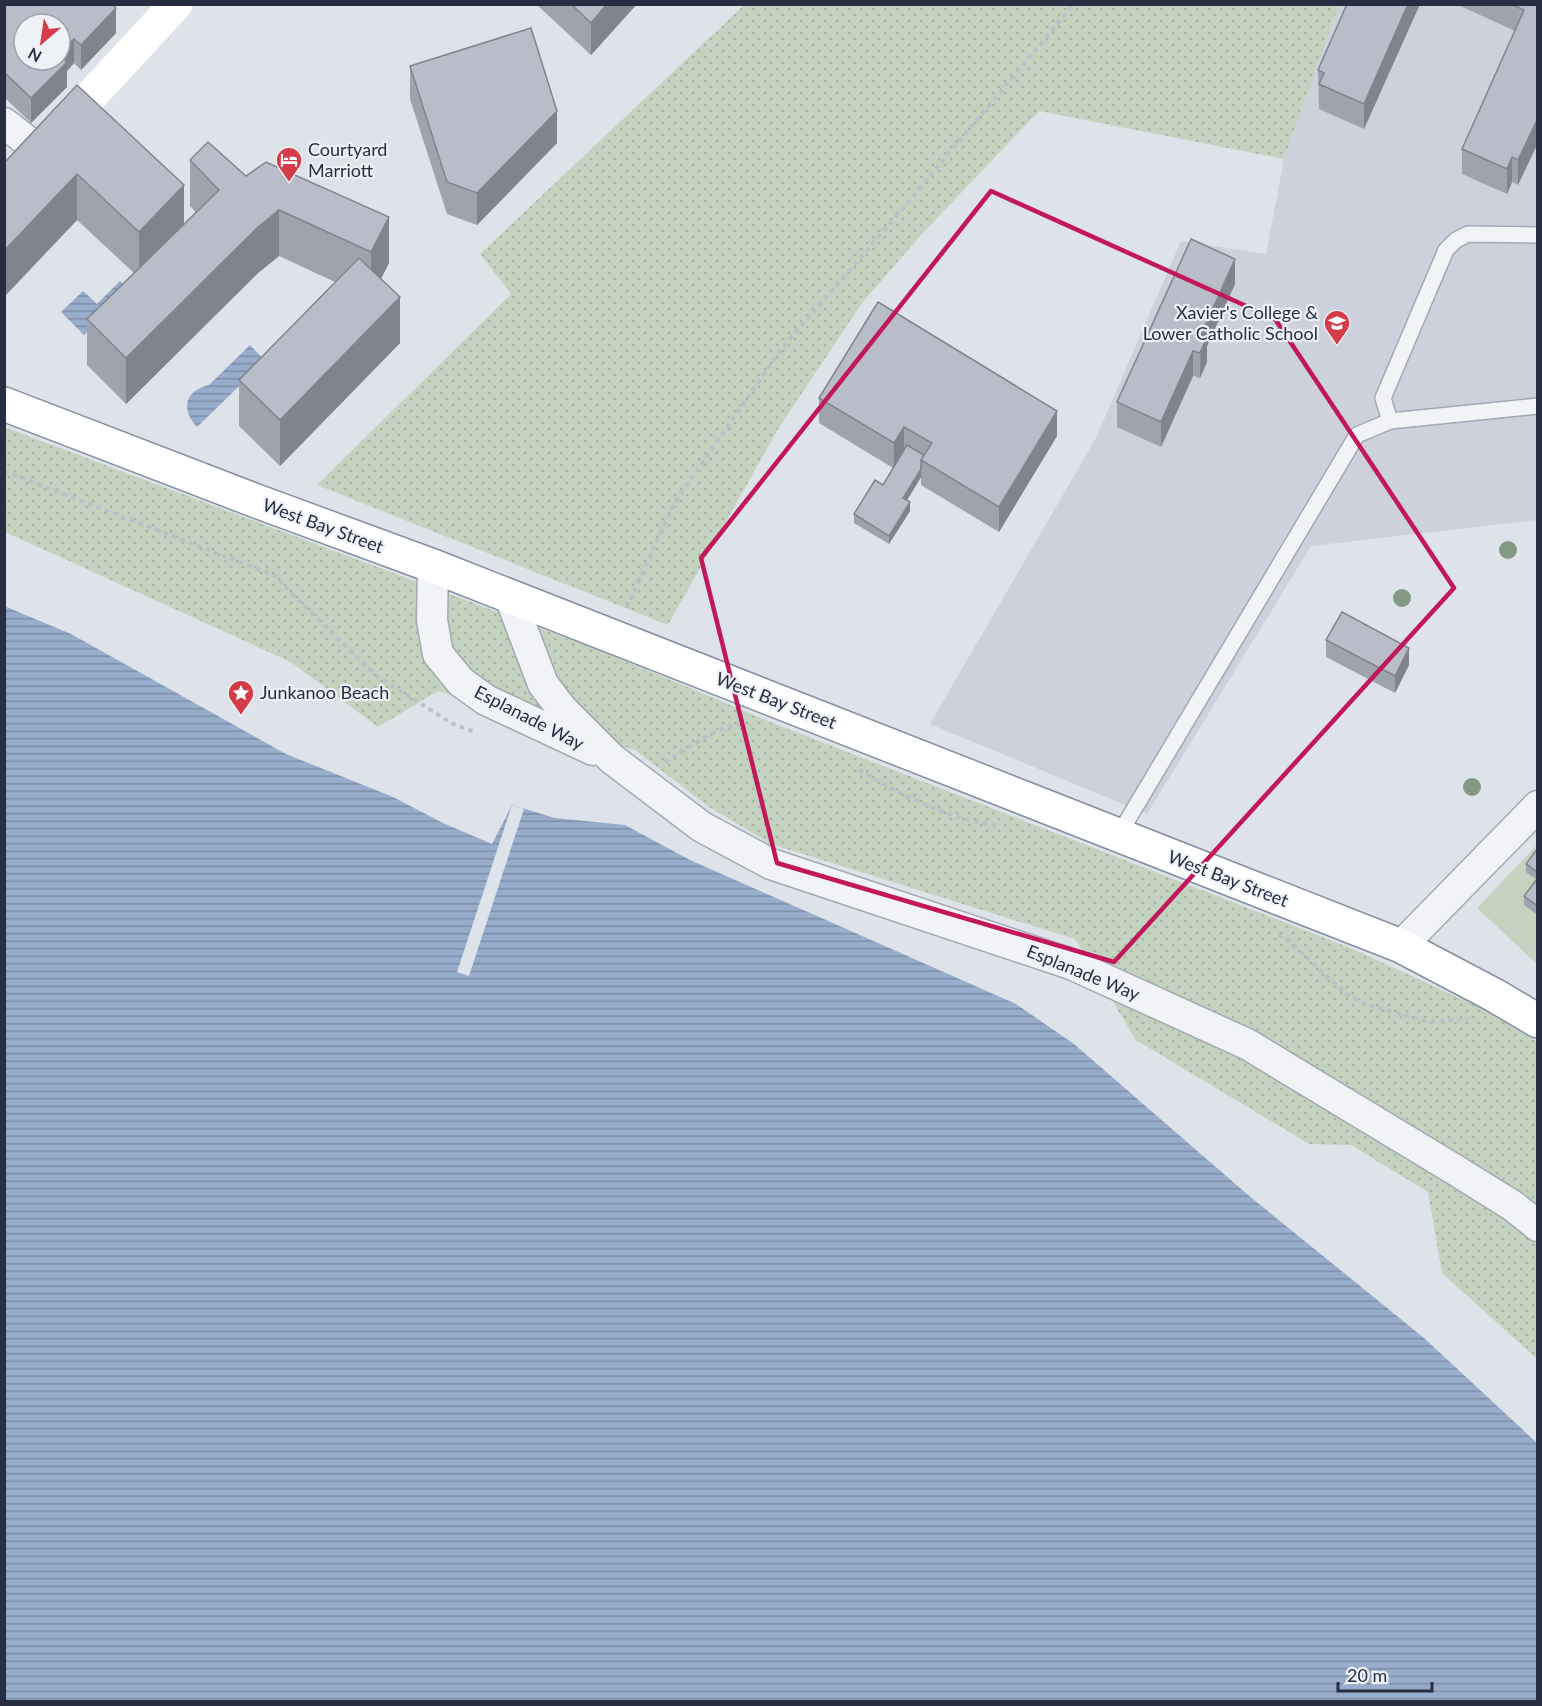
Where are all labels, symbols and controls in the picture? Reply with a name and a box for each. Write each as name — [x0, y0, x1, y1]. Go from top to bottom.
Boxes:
north arrow — [12, 12, 72, 72]
text: N — [24, 44, 44, 67]
place label: Courtyard Marriott — [308, 138, 387, 181]
hotel icon: Courtyard Marriott — [274, 145, 304, 183]
place label: Xavier's College & Lower Catholic School — [1143, 301, 1318, 344]
school or university icon: Xavier's College & Lower Catholic School — [1322, 308, 1352, 346]
street label: West Bay Street — [260, 493, 387, 557]
street label: West Bay Street — [713, 667, 840, 733]
place icon: Junkanoo Beach — [226, 678, 256, 716]
street label: Esplanade Way — [471, 680, 589, 754]
place label: Junkanoo Beach — [260, 681, 389, 703]
street label: West Bay Street — [1165, 845, 1292, 911]
street label: Esplanade Way — [1024, 939, 1144, 1005]
scale bar — [1338, 1655, 1432, 1693]
text: 20 m — [1347, 1664, 1387, 1686]

